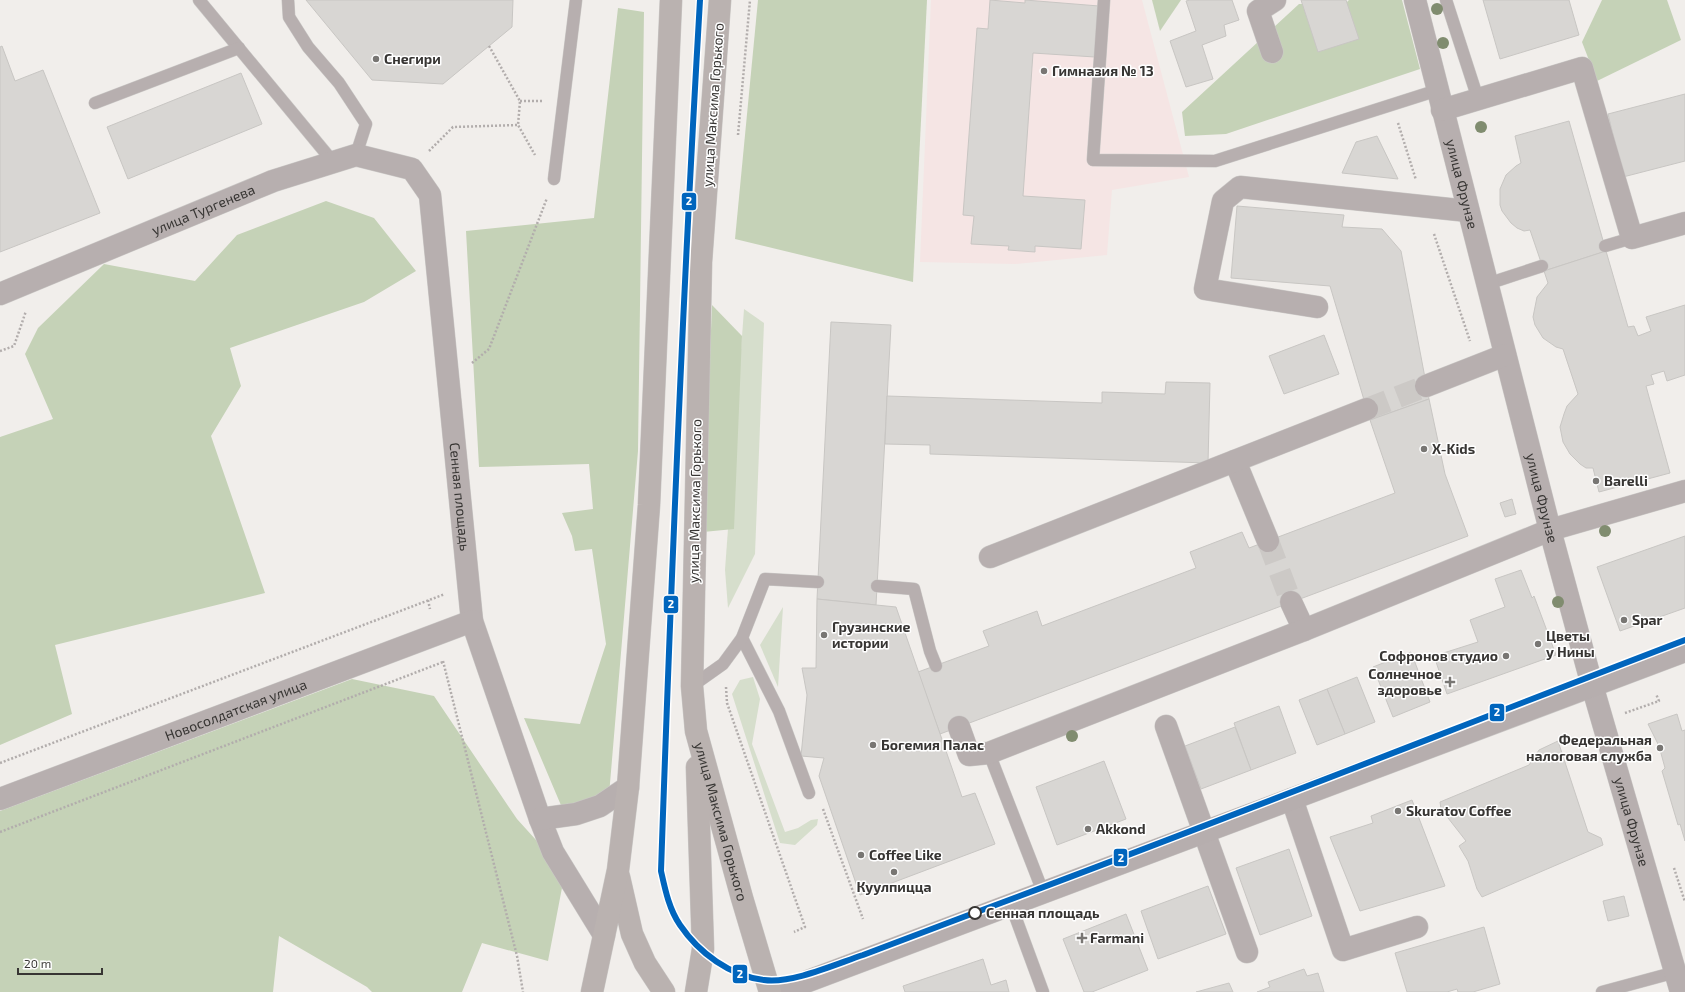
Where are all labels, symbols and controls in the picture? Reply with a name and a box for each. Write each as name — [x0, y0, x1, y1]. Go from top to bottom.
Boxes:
street label: улица Максима Горького — [698, 22, 727, 188]
place label: Снегири — [384, 50, 441, 67]
marker: Снегири — [371, 54, 381, 64]
place label: Гимназия № 13 — [1052, 62, 1154, 79]
marker: Гимназия № 13 — [1039, 66, 1049, 76]
street label: улица Фрунзе — [1443, 137, 1482, 231]
street label: улица Тургенева — [149, 180, 257, 238]
line badge: 2 — [681, 192, 697, 211]
text: 2 — [686, 194, 692, 207]
street label: улица Максима Горького — [685, 419, 704, 583]
place label: X-Kids — [1432, 440, 1475, 457]
street label: Сенная площадь — [446, 442, 474, 552]
marker: X-Kids — [1419, 444, 1429, 454]
street label: улица Фрунзе — [1523, 451, 1562, 545]
place label: Barelli — [1604, 472, 1648, 489]
marker: Barelli — [1591, 476, 1601, 486]
line badge: 2 — [663, 595, 679, 614]
text: 2 — [668, 597, 674, 610]
place label: Spar — [1632, 611, 1663, 628]
marker: Spar — [1619, 615, 1629, 625]
place label: Грузинские истории — [832, 618, 910, 651]
place label: Цветы у Нины — [1546, 627, 1595, 660]
marker: Грузинские истории — [819, 630, 829, 640]
marker: Цветы у Нины — [1533, 639, 1543, 649]
place label: Софронов студио — [1379, 647, 1498, 664]
marker: Софронов студио — [1501, 651, 1511, 661]
place label: Солнечное здоровье — [1368, 665, 1442, 698]
street label: Новосолдатская улица — [162, 675, 309, 744]
marker: Солнечное здоровье — [1445, 677, 1455, 687]
line badge: 2 — [1489, 703, 1505, 722]
text: 2 — [1494, 705, 1500, 718]
place label: Федеральная налоговая служба — [1526, 731, 1652, 764]
place label: Богемия Палас — [881, 736, 984, 753]
street label: улица Максима Горького — [691, 740, 751, 903]
marker: Богемия Палас — [868, 740, 878, 750]
marker: Федеральная налоговая служба — [1655, 743, 1665, 753]
street label: улица Фрунзе — [1611, 775, 1653, 868]
place label: Skuratov Coffee — [1406, 802, 1512, 819]
marker: Skuratov Coffee — [1393, 806, 1403, 816]
place label: Akkond — [1096, 820, 1146, 837]
marker: Akkond — [1083, 824, 1093, 834]
place label: Coffee Like — [869, 846, 942, 863]
line badge: 2 — [1113, 848, 1128, 867]
marker: Coffee Like — [856, 850, 866, 860]
text: 2 — [1118, 851, 1124, 864]
marker: Куулпицца — [889, 867, 899, 877]
place label: Куулпицца — [857, 878, 931, 895]
place label: Сенная площадь — [986, 904, 1100, 921]
marker: Сенная площадь — [968, 906, 982, 920]
place label: Farmani — [1090, 929, 1144, 946]
marker: Farmani — [1077, 933, 1087, 943]
scale bar — [18, 950, 102, 976]
text: 20 m — [24, 956, 51, 970]
line badge: 2 — [732, 964, 748, 984]
text: 2 — [737, 967, 743, 980]

